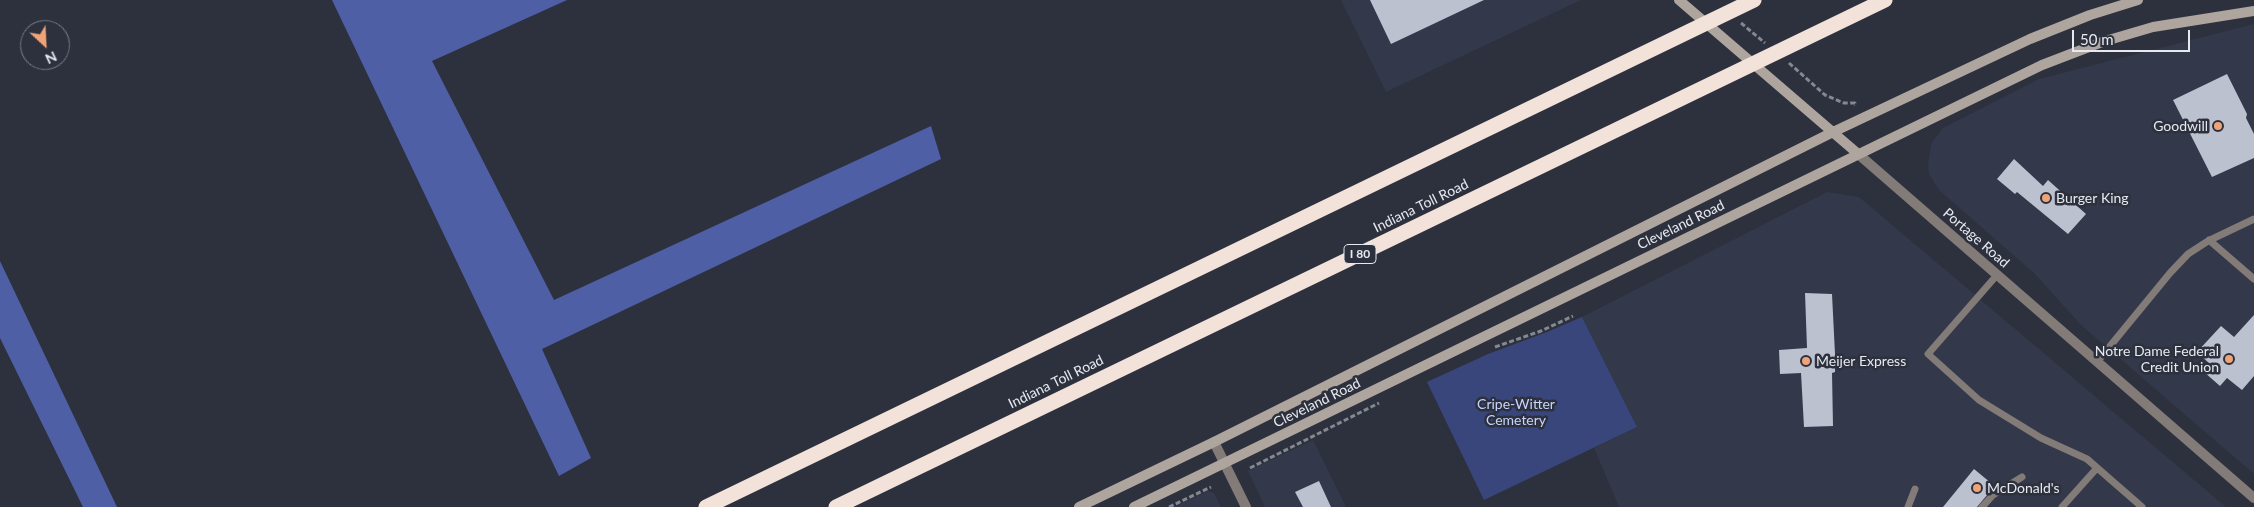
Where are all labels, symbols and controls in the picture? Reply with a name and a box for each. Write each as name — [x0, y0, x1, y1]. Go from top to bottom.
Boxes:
north arrow — [20, 20, 70, 70]
scale bar — [2074, 20, 2192, 52]
text: 50 m — [2080, 30, 2114, 48]
text: N — [43, 48, 60, 68]
place label: Goodwill — [2153, 118, 2208, 134]
marker: Goodwill — [2212, 120, 2224, 132]
street label: Indiana Toll Road — [1371, 176, 1471, 236]
place label: Burger King — [2056, 190, 2129, 206]
marker: Burger King — [2040, 192, 2052, 204]
street label: Cleveland Road — [1635, 197, 1727, 253]
street label: Portage Road — [1939, 205, 2013, 271]
road number: I 80 — [1344, 244, 1376, 264]
place label: Notre Dame Federal Credit Union — [2095, 343, 2219, 376]
street label: Indiana Toll Road — [1006, 352, 1106, 412]
place label: Meijer Express — [1816, 353, 1906, 369]
marker: Notre Dame Federal Credit Union — [2223, 353, 2235, 365]
marker: Meijer Express — [1800, 355, 1812, 367]
street label: Cleveland Road — [1271, 375, 1363, 431]
park label: Cripe-Witter Cemetery — [1477, 396, 1555, 428]
place label: McDonald's — [1987, 480, 2060, 496]
marker: McDonald's — [1971, 482, 1983, 494]

